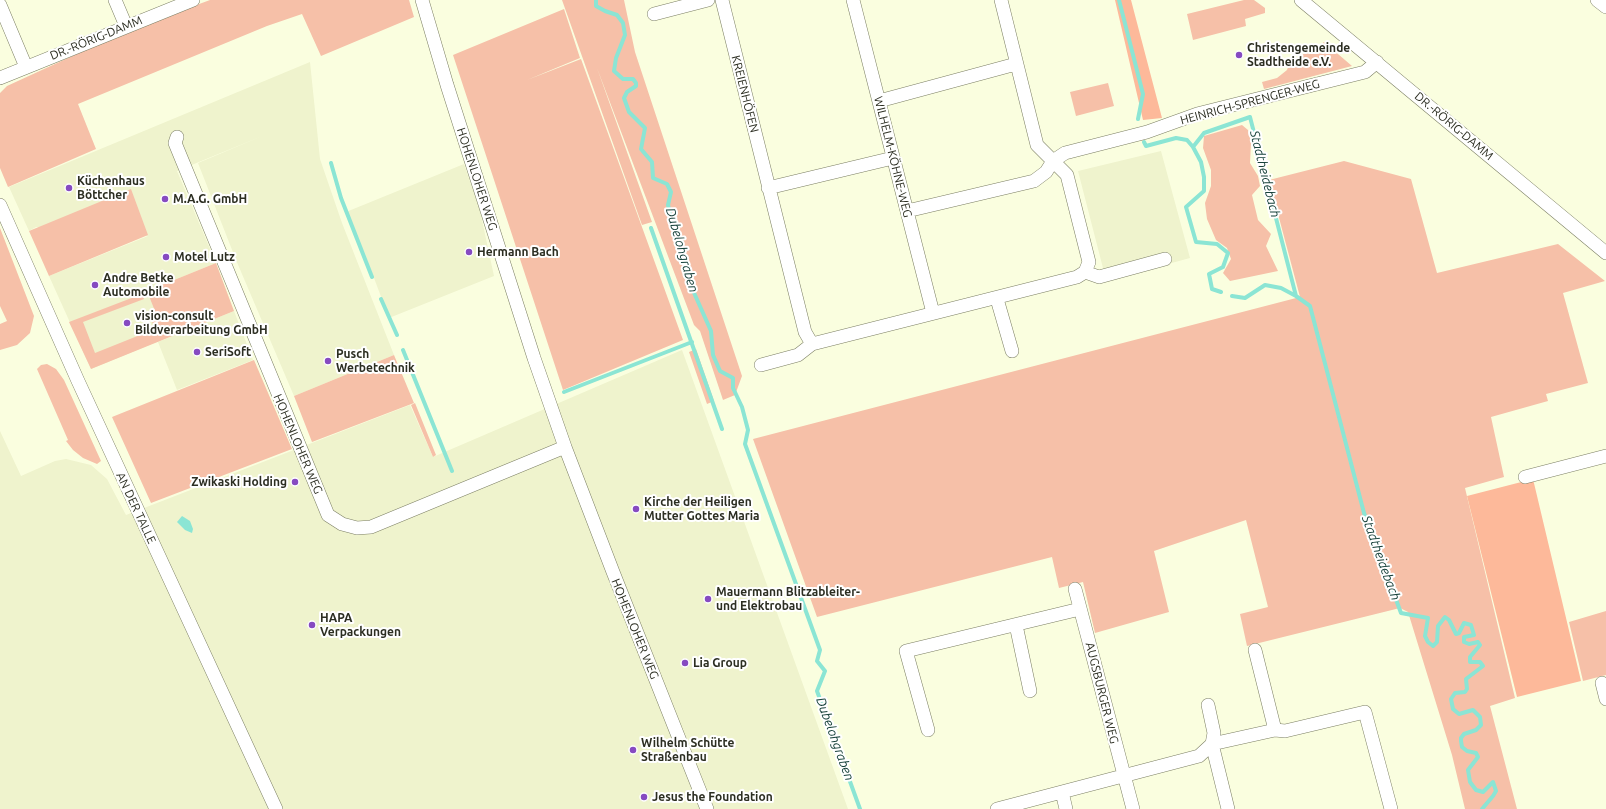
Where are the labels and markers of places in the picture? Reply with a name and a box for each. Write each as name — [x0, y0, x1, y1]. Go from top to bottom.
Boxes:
place label: Christengemeinde Stadtheide e.V. — [1247, 41, 1350, 69]
marker: Christengemeinde Stadtheide e.V. — [1234, 50, 1244, 60]
place label: Küchenhaus Böttcher — [77, 174, 145, 202]
marker: Küchenhaus Böttcher — [64, 183, 74, 193]
place label: M.A.G. GmbH — [173, 192, 247, 206]
marker: M.A.G. GmbH — [160, 194, 170, 204]
place label: Hermann Bach — [477, 245, 559, 259]
marker: Hermann Bach — [464, 247, 474, 257]
place label: Motel Lutz — [174, 250, 235, 264]
marker: Motel Lutz — [161, 252, 171, 262]
place label: Andre Betke Automobile — [103, 271, 174, 299]
marker: Andre Betke Automobile — [90, 280, 100, 290]
place label: vision-consult Bildverarbeitung GmbH — [135, 309, 268, 337]
marker: vision-consult Bildverarbeitung GmbH — [122, 318, 132, 328]
place label: SeriSoft — [205, 345, 251, 359]
marker: SeriSoft — [192, 347, 202, 357]
place label: Pusch Werbetechnik — [336, 347, 415, 375]
marker: Pusch Werbetechnik — [323, 356, 333, 366]
place label: Zwikaski Holding — [191, 475, 287, 489]
marker: Zwikaski Holding — [290, 477, 300, 487]
place label: Kirche der Heiligen Mutter Gottes Maria — [644, 495, 760, 523]
marker: Kirche der Heiligen Mutter Gottes Maria — [631, 504, 641, 514]
place label: Mauermann Blitzableiter- und Elektrobau — [716, 585, 860, 613]
marker: Mauermann Blitzableiter- und Elektrobau — [703, 594, 713, 604]
place label: HAPA Verpackungen — [320, 611, 401, 639]
marker: HAPA Verpackungen — [307, 620, 317, 630]
place label: Lia Group — [693, 656, 747, 670]
marker: Lia Group — [680, 658, 690, 668]
place label: Wilhelm Schütte Straßenbau — [641, 736, 734, 764]
marker: Wilhelm Schütte Straßenbau — [628, 745, 638, 755]
place label: Jesus the Foundation — [652, 790, 773, 804]
marker: Jesus the Foundation — [639, 792, 649, 802]

